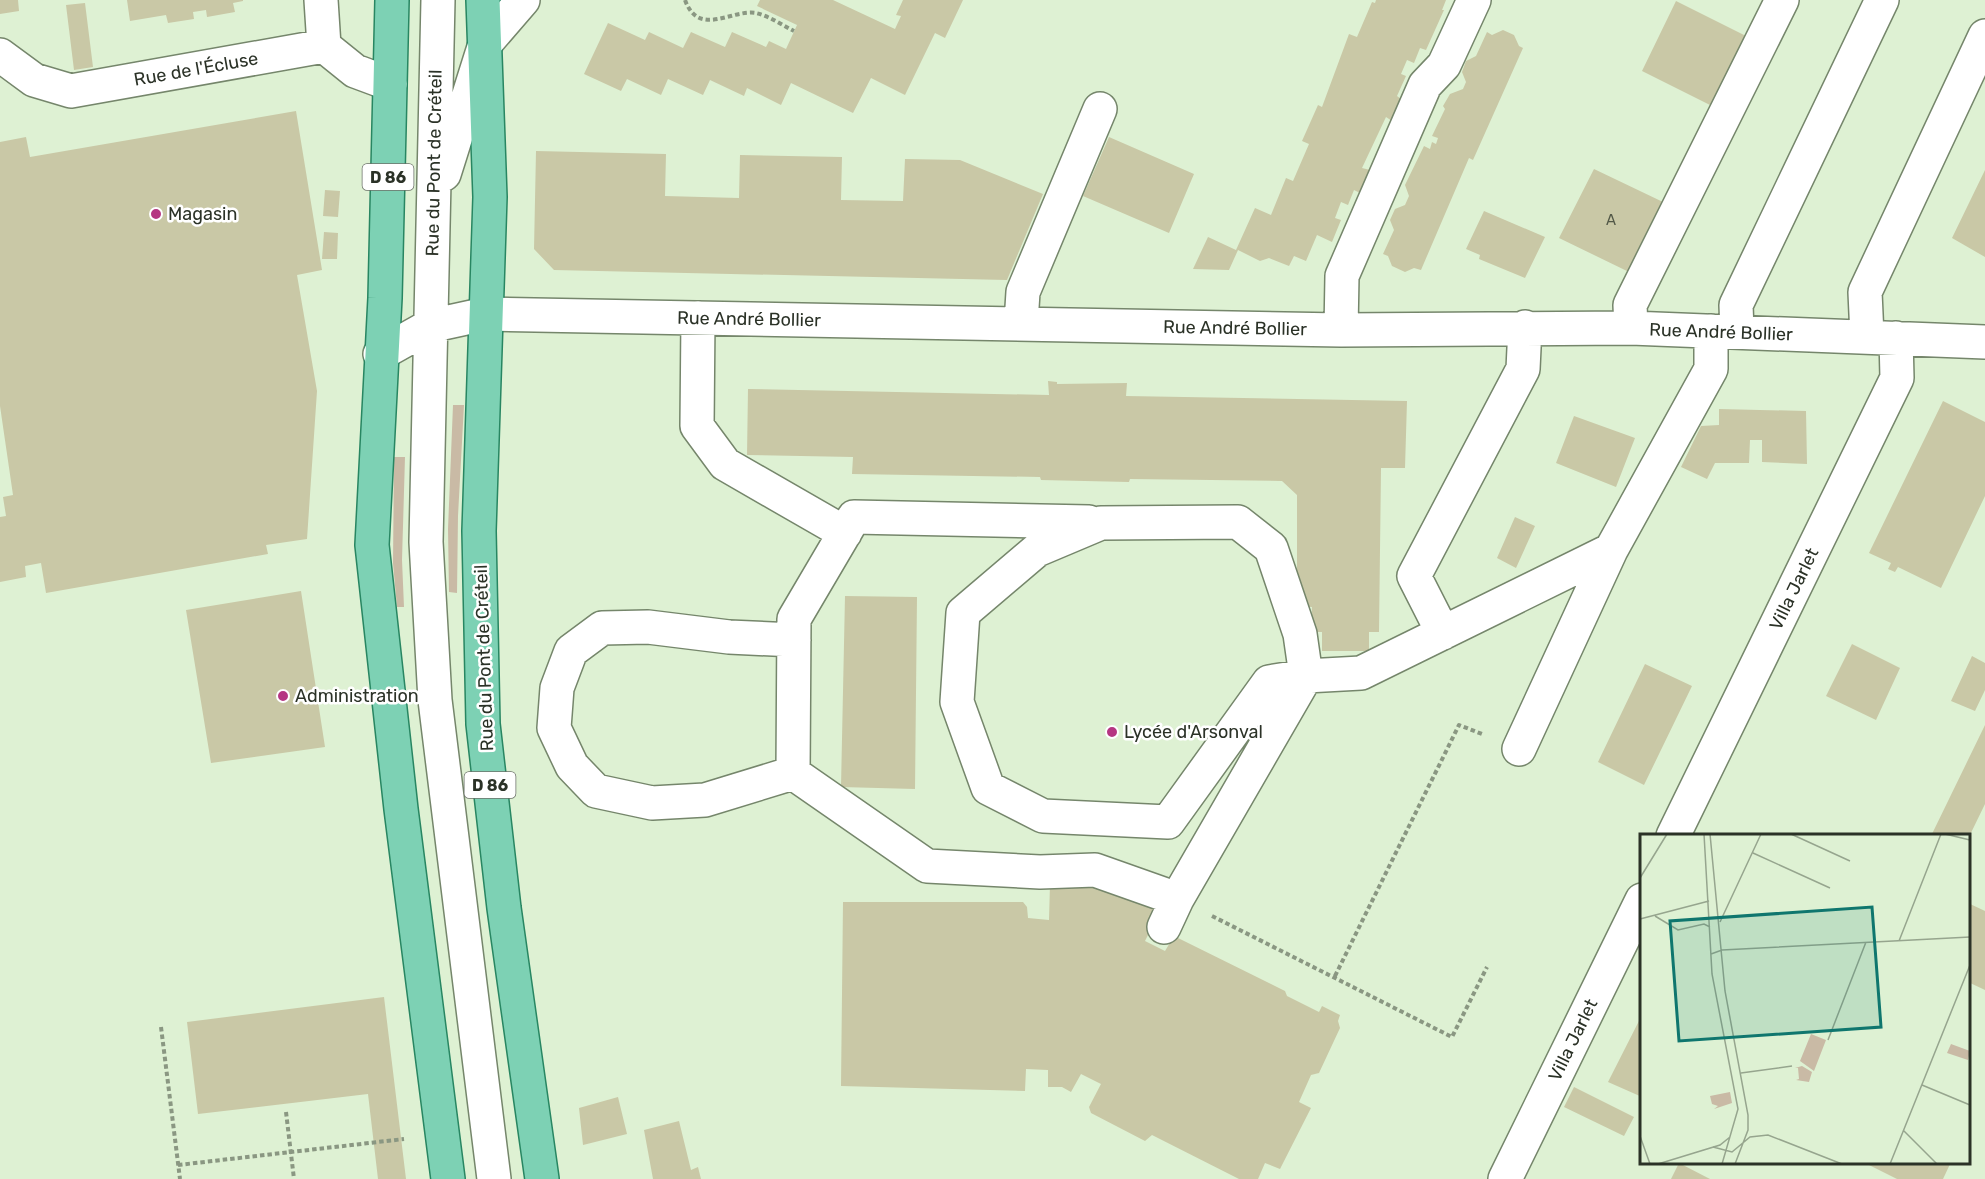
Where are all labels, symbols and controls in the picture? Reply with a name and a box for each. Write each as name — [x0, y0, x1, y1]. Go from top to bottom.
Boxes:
street label: Rue de l'Écluse — [132, 47, 260, 91]
street label: Rue du Pont de Créteil — [421, 69, 447, 257]
road number: D 86 — [362, 164, 414, 190]
place label: Magasin — [168, 203, 237, 225]
marker: Magasin — [149, 207, 163, 221]
house number: A — [1606, 211, 1616, 229]
street label: Rue André Bollier — [677, 307, 821, 331]
street label: Rue André Bollier — [1163, 316, 1307, 340]
street label: Rue André Bollier — [1649, 318, 1793, 346]
street label: Villa Jarlet — [1765, 544, 1823, 634]
street label: Rue du Pont de Créteil — [470, 564, 498, 752]
place label: Administration — [295, 685, 419, 707]
marker: Administration — [276, 689, 290, 703]
place label: Lycée d'Arsonval — [1124, 721, 1263, 743]
marker: Lycée d'Arsonval — [1105, 725, 1119, 739]
road number: D 86 — [464, 772, 516, 798]
inset map — [1640, 834, 1970, 1164]
street label: Villa Jarlet — [1544, 995, 1602, 1085]

